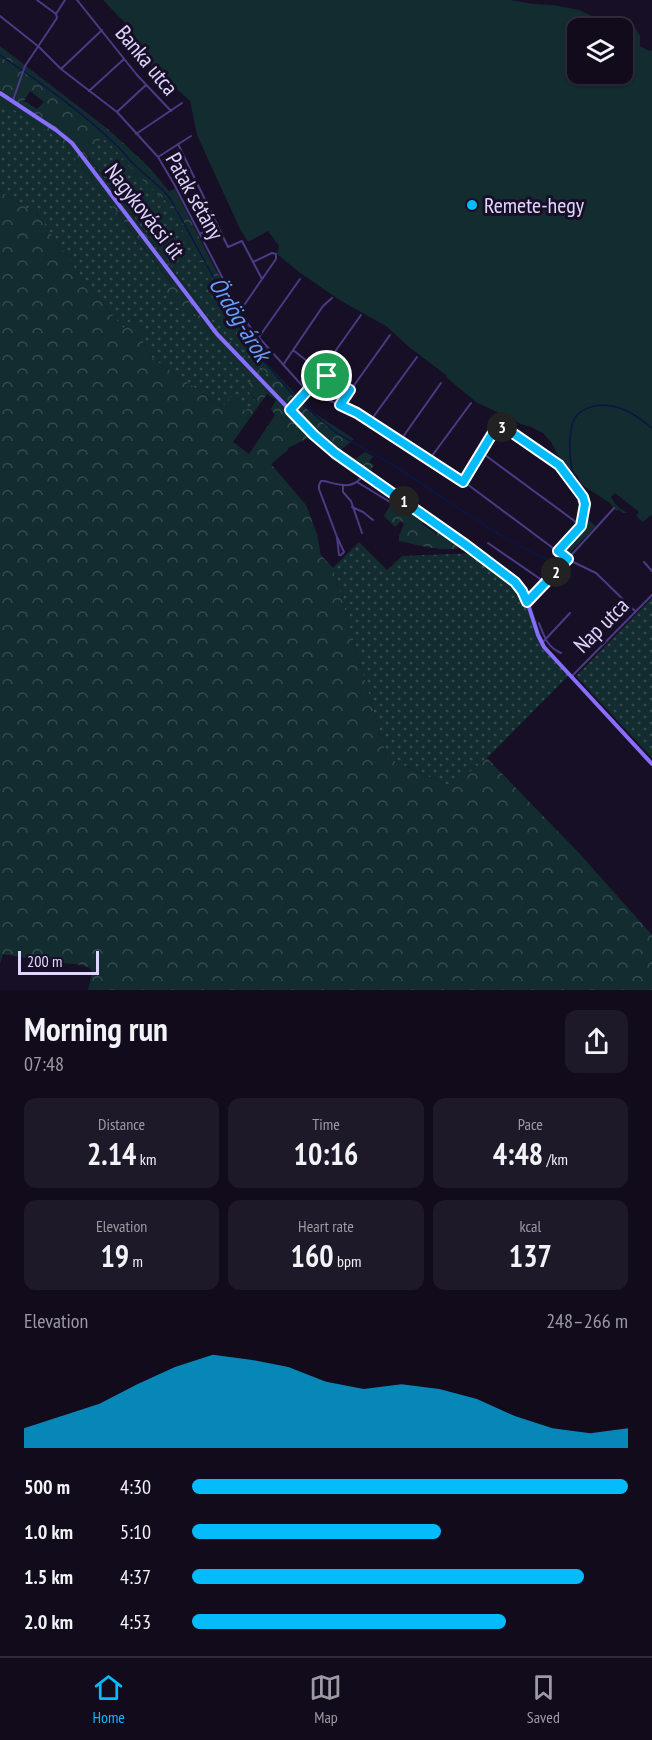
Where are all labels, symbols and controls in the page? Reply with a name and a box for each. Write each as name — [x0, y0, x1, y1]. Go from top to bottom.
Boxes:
map controls — [567, 18, 633, 84]
button: layers — [567, 18, 633, 84]
street label: Banka utca — [110, 19, 184, 101]
street label: Patak sétány — [160, 148, 231, 245]
street label: Nagykovácsi út — [99, 158, 191, 264]
place label: Remete-hegy — [484, 191, 585, 219]
marker: Remete-hegy — [465, 198, 479, 212]
water label: Ördög-árok — [202, 271, 279, 369]
pin — [301, 350, 352, 401]
icon: arrive — [310, 359, 343, 392]
pin: 3 — [487, 412, 517, 442]
text: 3 — [498, 417, 506, 437]
pin: 1 — [389, 486, 419, 516]
text: 1 — [400, 491, 408, 511]
pin: 2 — [541, 557, 571, 587]
text: 2 — [552, 562, 560, 582]
street label: Nap utca — [567, 591, 635, 659]
scale bar — [18, 948, 99, 976]
text: 200 m — [27, 951, 62, 971]
text: Morning run — [24, 1007, 168, 1050]
button: share — [565, 1010, 628, 1073]
text: 07:48 — [24, 1051, 64, 1077]
text: Distance — [98, 1114, 145, 1134]
text: Time — [312, 1114, 340, 1134]
text: Pace — [518, 1114, 543, 1134]
text: 2.14 — [87, 1134, 136, 1173]
text: 10:16 — [294, 1134, 358, 1173]
text: 4:48 — [493, 1134, 543, 1173]
text: km — [136, 1149, 156, 1169]
text: /km — [543, 1149, 568, 1169]
text: Elevation — [96, 1216, 147, 1236]
text: Heart rate — [298, 1216, 354, 1236]
text: kcal — [519, 1216, 541, 1236]
text: 19 — [100, 1236, 129, 1275]
text: 160 — [291, 1236, 334, 1275]
text: 137 — [509, 1236, 552, 1275]
text: m — [129, 1251, 143, 1271]
text: bpm — [334, 1251, 361, 1271]
text: Elevation — [24, 1308, 88, 1334]
text: 248–266 m — [546, 1308, 628, 1334]
text: 500 m — [24, 1474, 70, 1500]
text: 4:30 — [120, 1474, 151, 1500]
text: 1.0 km — [24, 1519, 73, 1545]
text: 5:10 — [120, 1519, 151, 1545]
text: 1.5 km — [24, 1564, 73, 1590]
text: 4:37 — [120, 1564, 151, 1590]
text: 2.0 km — [24, 1609, 73, 1635]
text: 4:53 — [120, 1609, 151, 1635]
tab: Home — [92, 1671, 125, 1727]
tab: Map — [309, 1671, 342, 1727]
tab: Saved — [527, 1671, 560, 1727]

